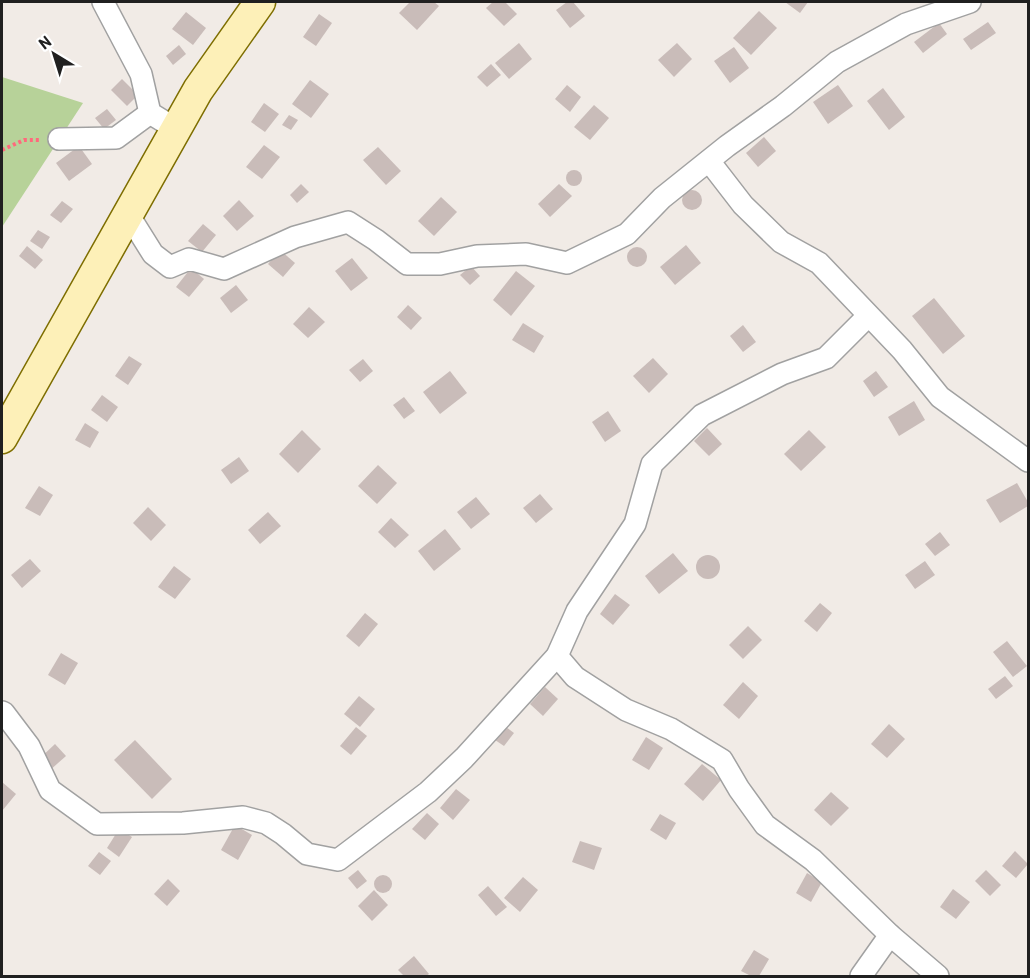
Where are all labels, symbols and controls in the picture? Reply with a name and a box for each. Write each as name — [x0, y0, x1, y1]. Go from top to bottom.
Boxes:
north arrow — [24, 24, 84, 84]
text: N — [34, 31, 54, 53]

